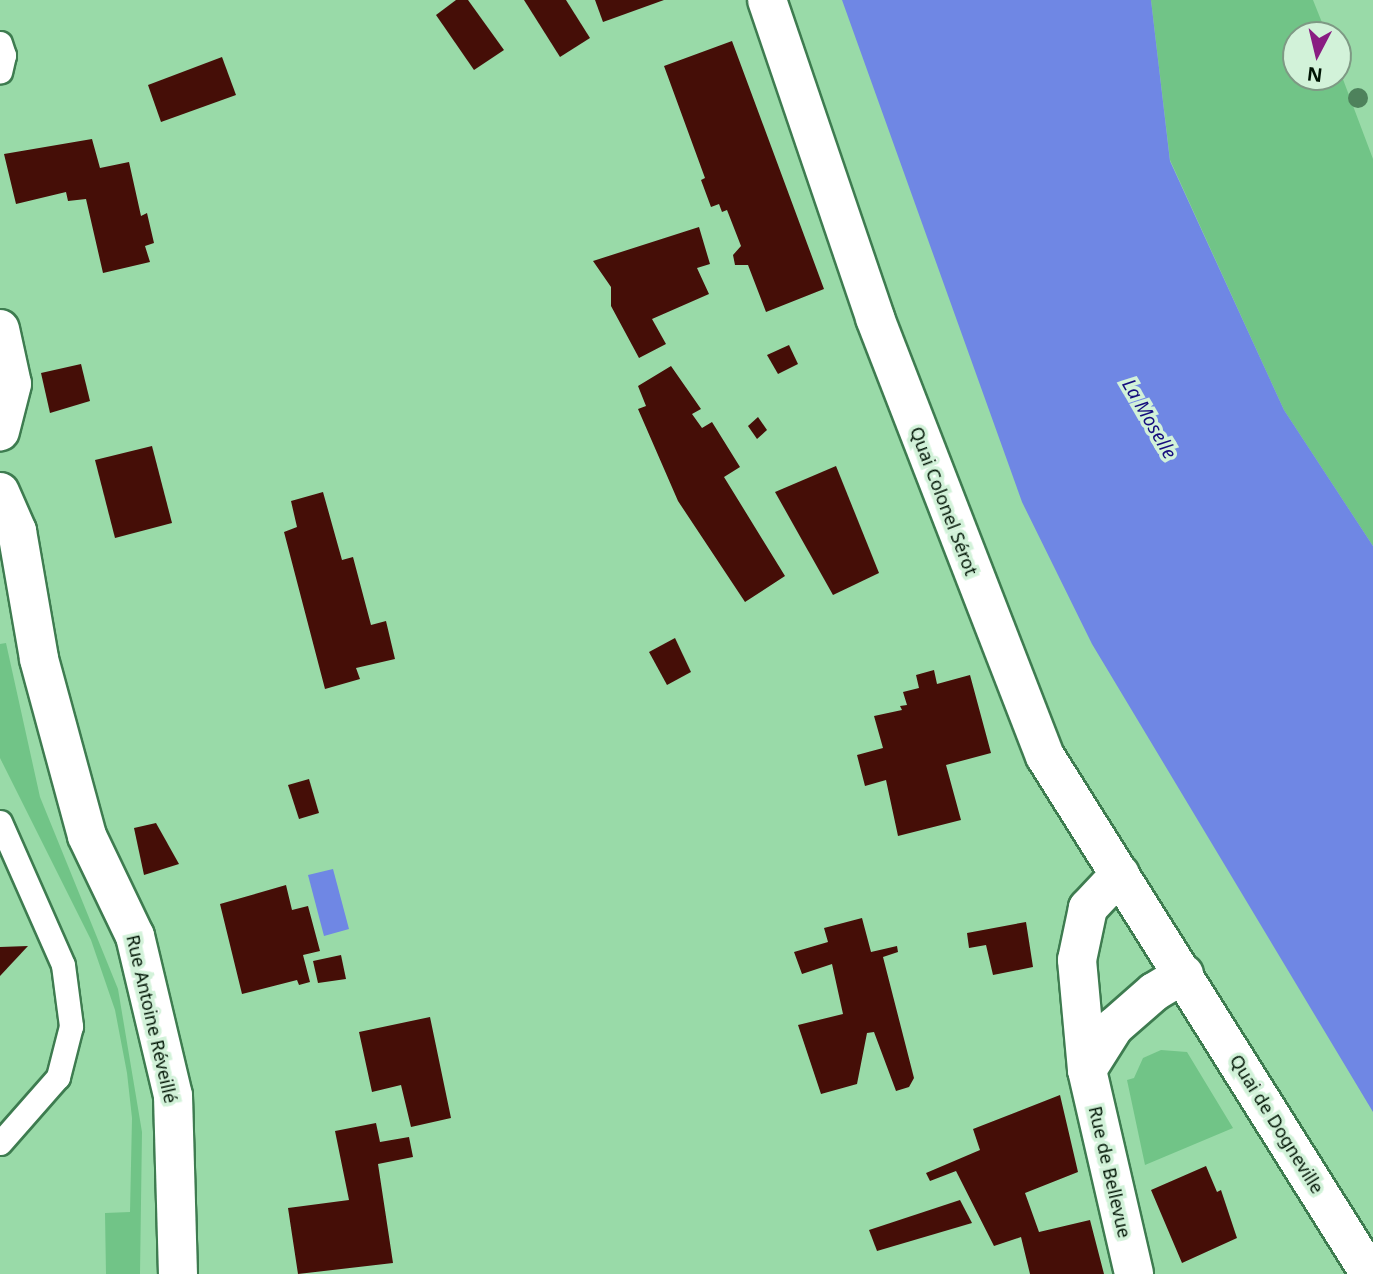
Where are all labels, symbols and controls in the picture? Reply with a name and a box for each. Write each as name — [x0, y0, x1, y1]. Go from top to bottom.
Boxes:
north arrow — [1282, 21, 1352, 91]
text: N — [1305, 61, 1324, 89]
water label: La Moselle — [1117, 375, 1181, 463]
street label: Quai Colonel Sérot — [906, 424, 982, 578]
street label: Rue Antoine Réveillé — [122, 933, 182, 1105]
street label: Quai de Dogneville — [1226, 1051, 1328, 1197]
street label: Rue de Bellevue — [1084, 1104, 1136, 1240]

